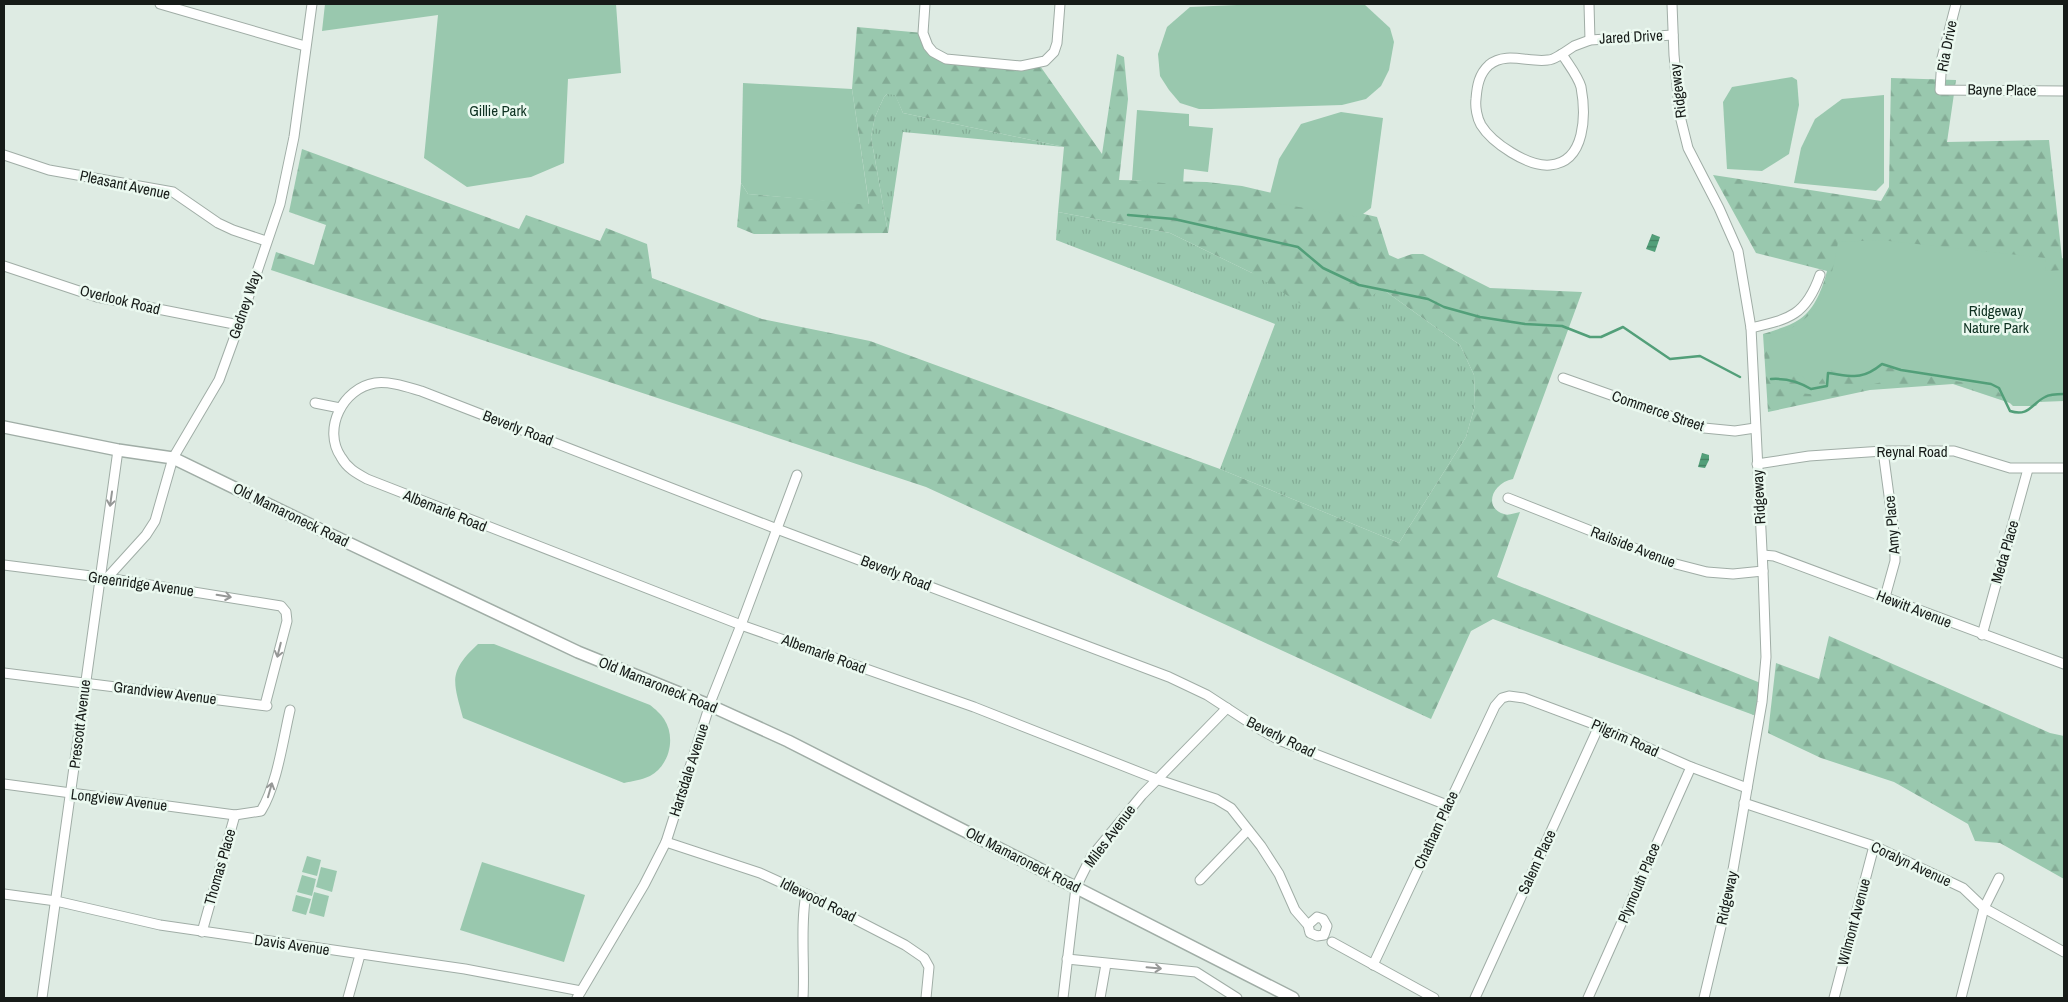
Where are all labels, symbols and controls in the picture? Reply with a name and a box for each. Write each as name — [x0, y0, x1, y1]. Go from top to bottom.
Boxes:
street label: Ria Drive — [1931, 18, 1962, 73]
street label: Jared Drive — [1599, 24, 1663, 49]
street label: Ridgeway — [1664, 62, 1691, 119]
street label: Bayne Place — [1967, 78, 2037, 101]
park label: Gillie Park — [469, 100, 528, 121]
street label: Pleasant Avenue — [78, 165, 172, 204]
street label: Gedney Way — [223, 267, 266, 342]
street label: Overlook Road — [78, 279, 162, 320]
park label: Ridgeway Nature Park — [1963, 300, 2030, 338]
street label: Commerce Street — [1609, 385, 1708, 436]
street label: Beverly Road — [480, 404, 556, 451]
street label: Reynal Road — [1876, 441, 1948, 462]
street label: Ridgeway — [1747, 468, 1770, 525]
street label: Old Mamaroneck Road — [230, 477, 353, 552]
street label: Albemarle Road — [399, 484, 490, 537]
one-way arrow — [106, 490, 116, 506]
street label: Amy Place — [1878, 495, 1905, 556]
street label: Meda Place — [1985, 518, 2024, 586]
street label: Railside Avenue — [1588, 521, 1679, 572]
street label: Beverly Road — [858, 549, 934, 596]
street label: Greenridge Avenue — [87, 566, 195, 601]
street label: Hewitt Avenue — [1873, 585, 1955, 633]
one-way arrow — [216, 591, 232, 601]
street label: Albemarle Road — [778, 628, 869, 678]
one-way arrow — [274, 641, 284, 657]
street label: Old Mamaroneck Road — [596, 651, 721, 718]
street label: Grandview Avenue — [112, 676, 218, 709]
street label: Prescott Avenue — [64, 678, 95, 770]
street label: Beverly Road — [1243, 711, 1319, 762]
street label: Pilgrim Road — [1588, 713, 1662, 762]
street label: Hartsdale Avenue — [664, 720, 714, 819]
street label: Longview Avenue — [70, 783, 169, 816]
one-way arrow — [265, 783, 275, 799]
street label: Chatham Place — [1408, 787, 1463, 872]
street label: Miles Avenue — [1079, 800, 1140, 871]
street label: Old Mamaroneck Road — [962, 821, 1084, 898]
street label: Thomas Place — [199, 826, 240, 908]
street label: Salem Place — [1512, 826, 1561, 898]
street label: Coralyn Avenue — [1868, 836, 1955, 891]
street label: Plymouth Place — [1612, 839, 1665, 926]
street label: Ridgeway — [1711, 868, 1743, 927]
street label: Idlewood Road — [777, 872, 860, 927]
street label: Wilmont Avenue — [1832, 876, 1875, 968]
street label: Davis Avenue — [253, 929, 331, 960]
one-way arrow — [1146, 963, 1162, 973]

